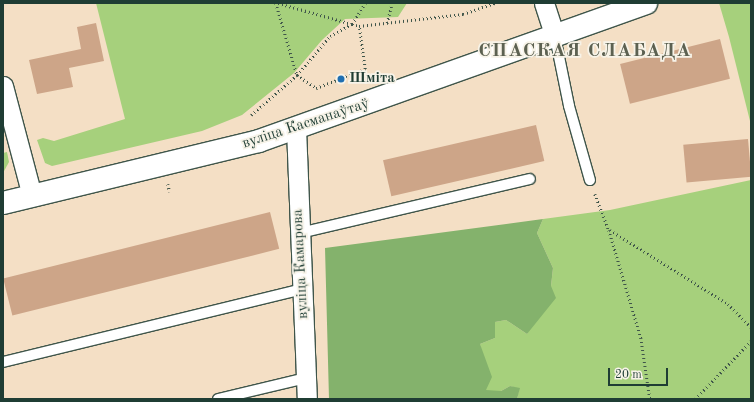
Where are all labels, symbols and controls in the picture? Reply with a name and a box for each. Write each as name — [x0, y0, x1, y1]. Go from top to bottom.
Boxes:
district label: СПАСКАЯ СЛАБАДА — [478, 41, 692, 63]
place label: Шміта — [349, 70, 395, 88]
marker: Шміта — [336, 74, 346, 84]
street label: вуліца Касманаўтаў — [240, 95, 372, 153]
street label: вуліца Камарова — [289, 209, 313, 319]
scale bar — [610, 360, 670, 386]
text: 20 m — [615, 369, 642, 381]

